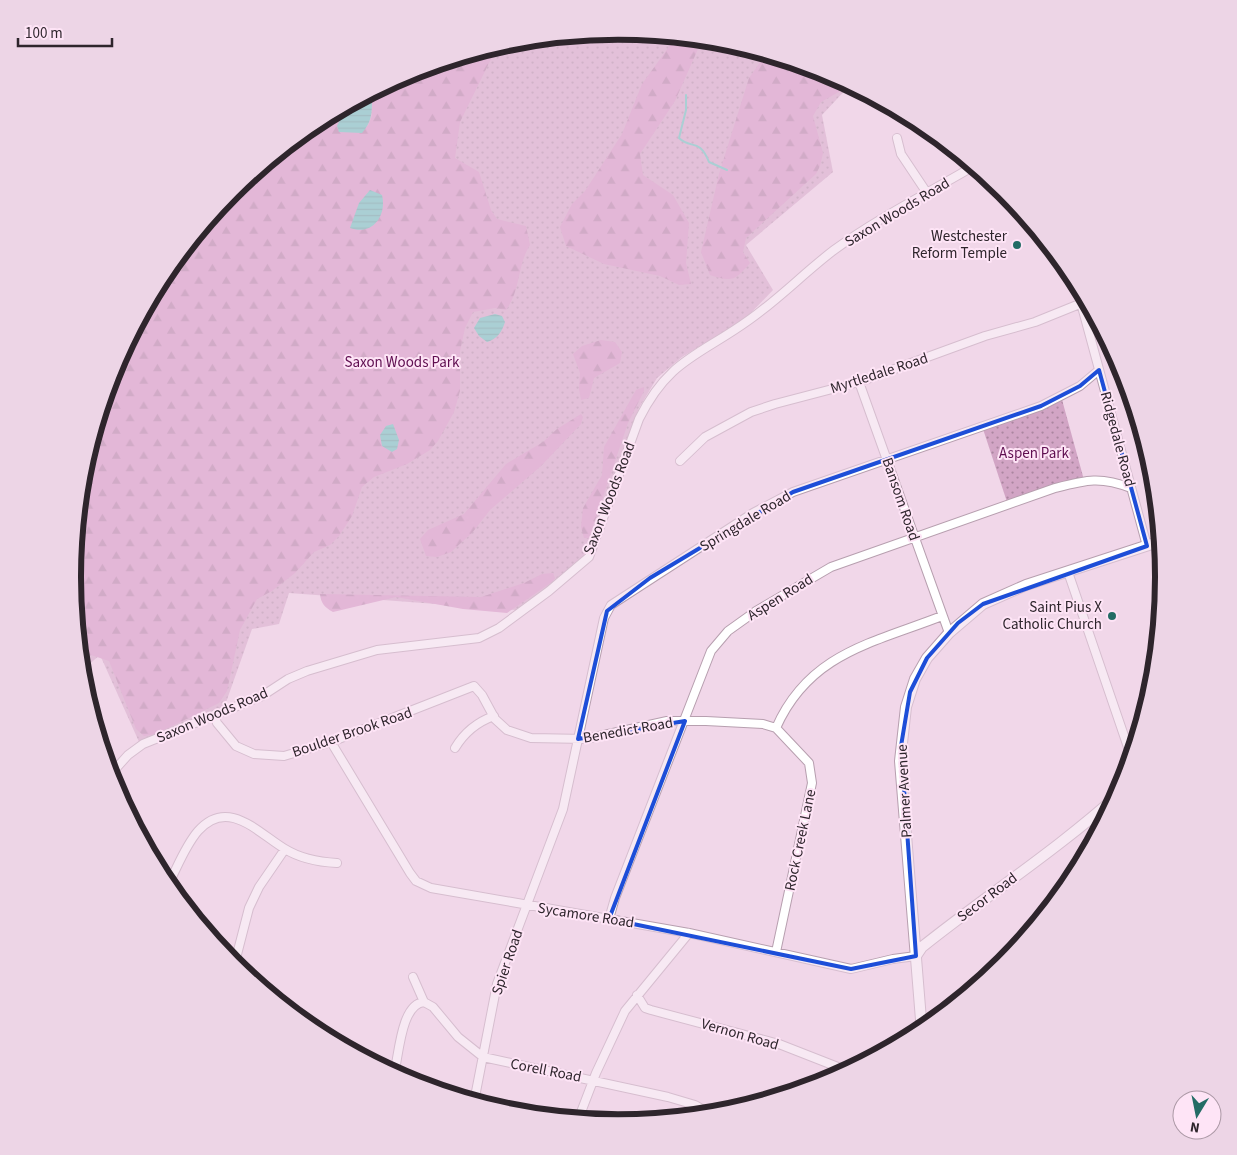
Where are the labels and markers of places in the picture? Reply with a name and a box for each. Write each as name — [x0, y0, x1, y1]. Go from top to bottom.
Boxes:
place label: Westchester Reform Temple — [912, 226, 1008, 264]
marker: Westchester Reform Temple — [1011, 239, 1023, 251]
place label: Saint Pius X Catholic Church — [1002, 597, 1102, 635]
marker: Saint Pius X Catholic Church — [1106, 610, 1118, 622]

